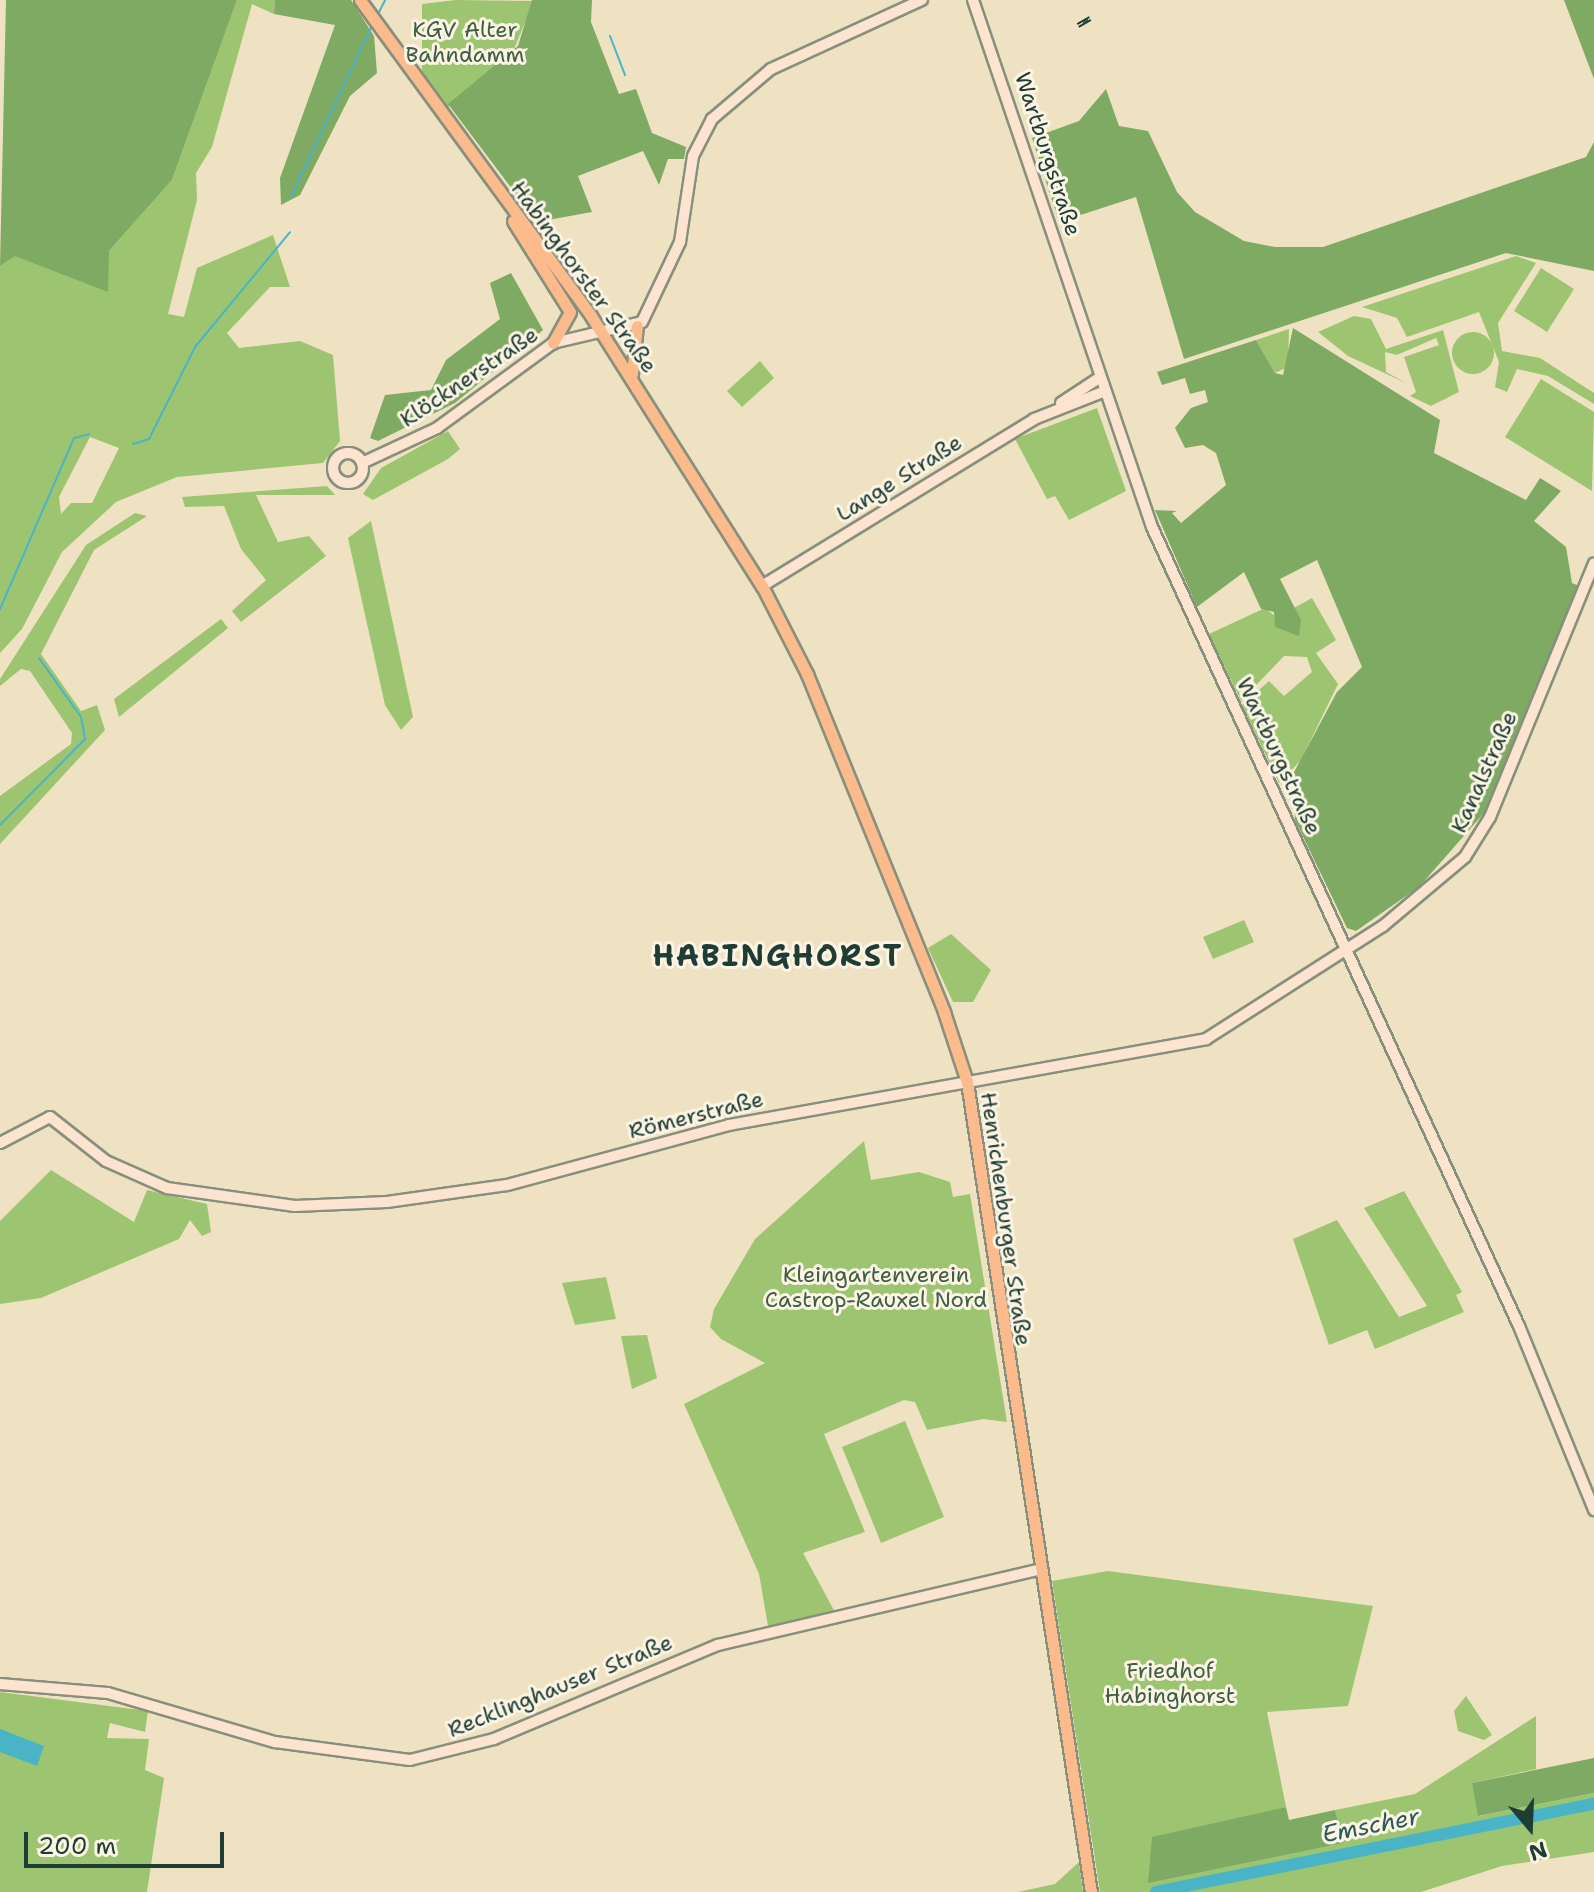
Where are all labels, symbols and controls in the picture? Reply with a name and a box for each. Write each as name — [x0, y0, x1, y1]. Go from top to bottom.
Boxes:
park label: KGV Alter Bahndamm — [406, 16, 524, 68]
street label: Wartburgstraße — [1009, 69, 1087, 239]
street label: Habinghorster Straße — [505, 176, 663, 378]
street label: Klöcknerstraße — [395, 321, 543, 433]
street label: Lange Straße — [831, 429, 967, 527]
street label: Wartburgstraße — [1231, 673, 1327, 839]
street label: Kanalstraße — [1445, 707, 1523, 837]
district label: HABINGHORST — [653, 938, 903, 974]
street label: Römerstraße — [626, 1086, 766, 1144]
street label: Henrichenburger Straße — [975, 1090, 1037, 1348]
park label: Kleingartenverein Castrop-Rauxel Nord — [765, 1261, 987, 1312]
street label: Recklinghauser Straße — [444, 1629, 676, 1743]
park label: Friedhof Habinghorst — [1105, 1657, 1235, 1708]
north arrow — [1490, 1788, 1570, 1868]
water label: Emscher — [1320, 1802, 1422, 1850]
scale bar — [28, 1816, 228, 1866]
text: 200 m — [38, 1830, 116, 1862]
text: N — [1525, 1835, 1551, 1868]

